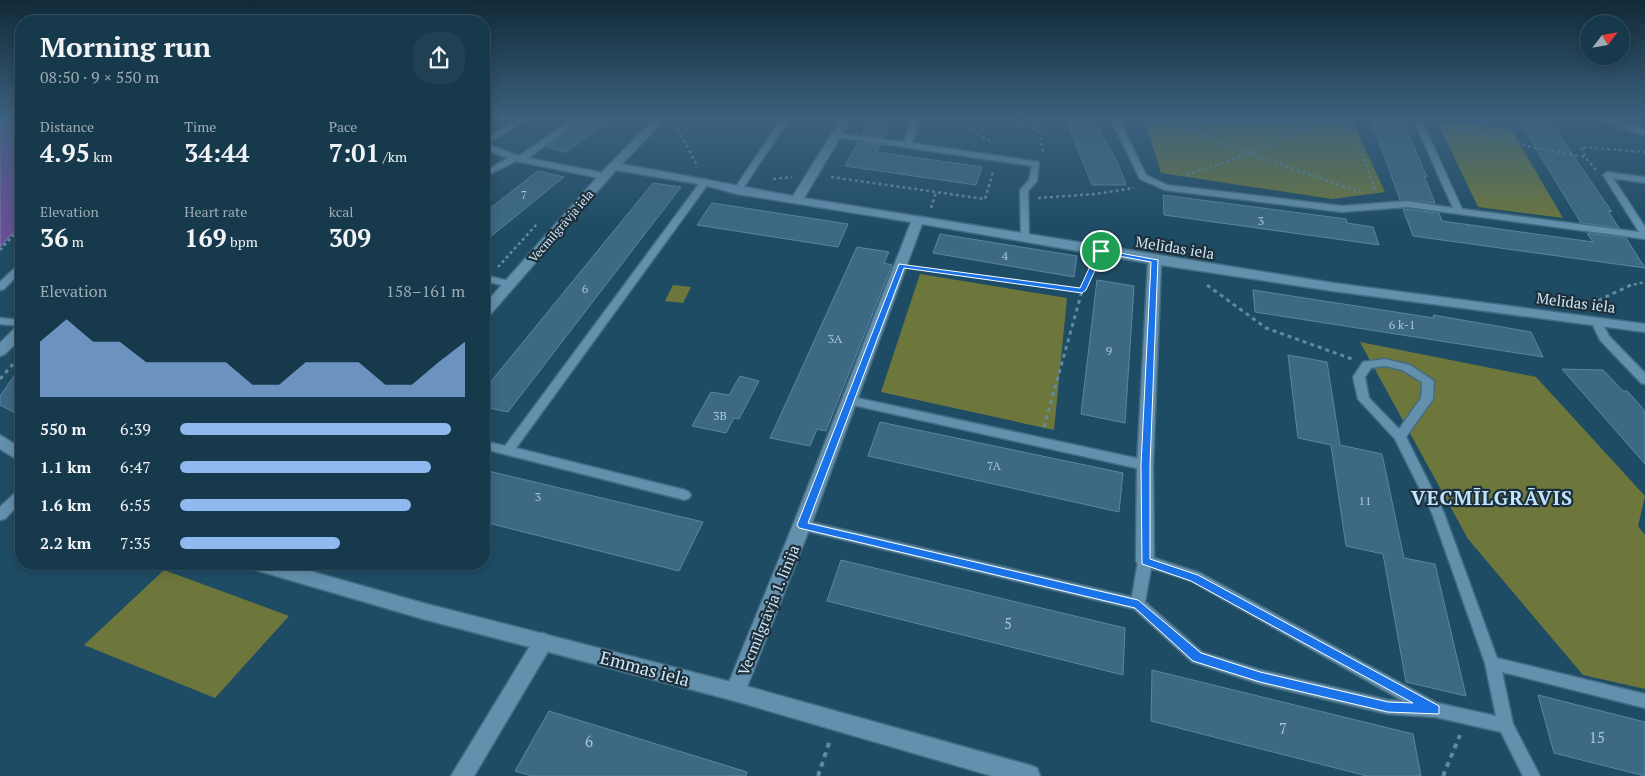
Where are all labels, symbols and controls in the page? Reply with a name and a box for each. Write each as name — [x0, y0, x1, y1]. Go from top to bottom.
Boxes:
north arrow — [1580, 15, 1630, 65]
map controls — [1580, 15, 1630, 65]
text: Morning run — [40, 28, 211, 65]
button: share — [413, 32, 465, 84]
text: 08:50 · 9 × 550 m — [40, 66, 159, 88]
text: Distance — [40, 117, 94, 136]
text: Time — [184, 117, 216, 136]
text: Pace — [329, 117, 357, 136]
text: 4.95 — [40, 136, 90, 169]
text: 34:44 — [184, 136, 249, 169]
text: 7:01 — [329, 136, 380, 169]
text: km — [90, 147, 113, 166]
text: /km — [380, 147, 407, 166]
street label: Vecmīlgrāvja iela — [525, 187, 597, 265]
house number: 7 — [521, 188, 527, 202]
text: Elevation — [40, 202, 99, 221]
text: Heart rate — [184, 202, 247, 221]
text: kcal — [329, 202, 354, 221]
house number: 3 — [1258, 213, 1264, 228]
text: 36 — [40, 221, 68, 254]
text: 169 — [184, 221, 227, 254]
text: 309 — [329, 221, 371, 254]
pin — [1080, 230, 1122, 272]
street label: Melīdas iela — [1134, 231, 1216, 263]
text: m — [68, 232, 84, 251]
text: bpm — [227, 232, 258, 251]
icon: arrive — [1087, 237, 1115, 265]
house number: 4 — [1002, 248, 1009, 263]
text: Elevation — [40, 280, 107, 302]
text: 158–161 m — [386, 280, 465, 302]
house number: 6 — [582, 281, 589, 296]
street label: Melīdas iela — [1535, 287, 1617, 317]
house number: 6 k-1 — [1389, 317, 1415, 332]
house number: 3A — [828, 331, 843, 346]
house number: 9 — [1106, 343, 1112, 358]
house number: 3B — [713, 408, 727, 423]
text: 550 m — [40, 418, 86, 440]
text: 6:39 — [120, 418, 151, 440]
text: 1.1 km — [40, 456, 91, 478]
text: 6:47 — [120, 456, 151, 478]
house number: 7A — [987, 458, 1002, 473]
district label: VECMĪLGRĀVIS — [1411, 484, 1573, 511]
house number: 3 — [535, 489, 541, 504]
house number: 11 — [1359, 493, 1371, 508]
text: 1.6 km — [40, 494, 91, 516]
text: 6:55 — [120, 494, 151, 516]
text: 2.2 km — [40, 532, 91, 554]
text: 7:35 — [120, 532, 151, 554]
street label: Vecmīlgrāvja 1. līnija — [733, 541, 804, 678]
house number: 5 — [1004, 613, 1012, 633]
street label: Emmas iela — [598, 645, 692, 691]
house number: 7 — [1279, 718, 1287, 738]
house number: 15 — [1589, 727, 1605, 747]
house number: 6 — [585, 731, 593, 751]

